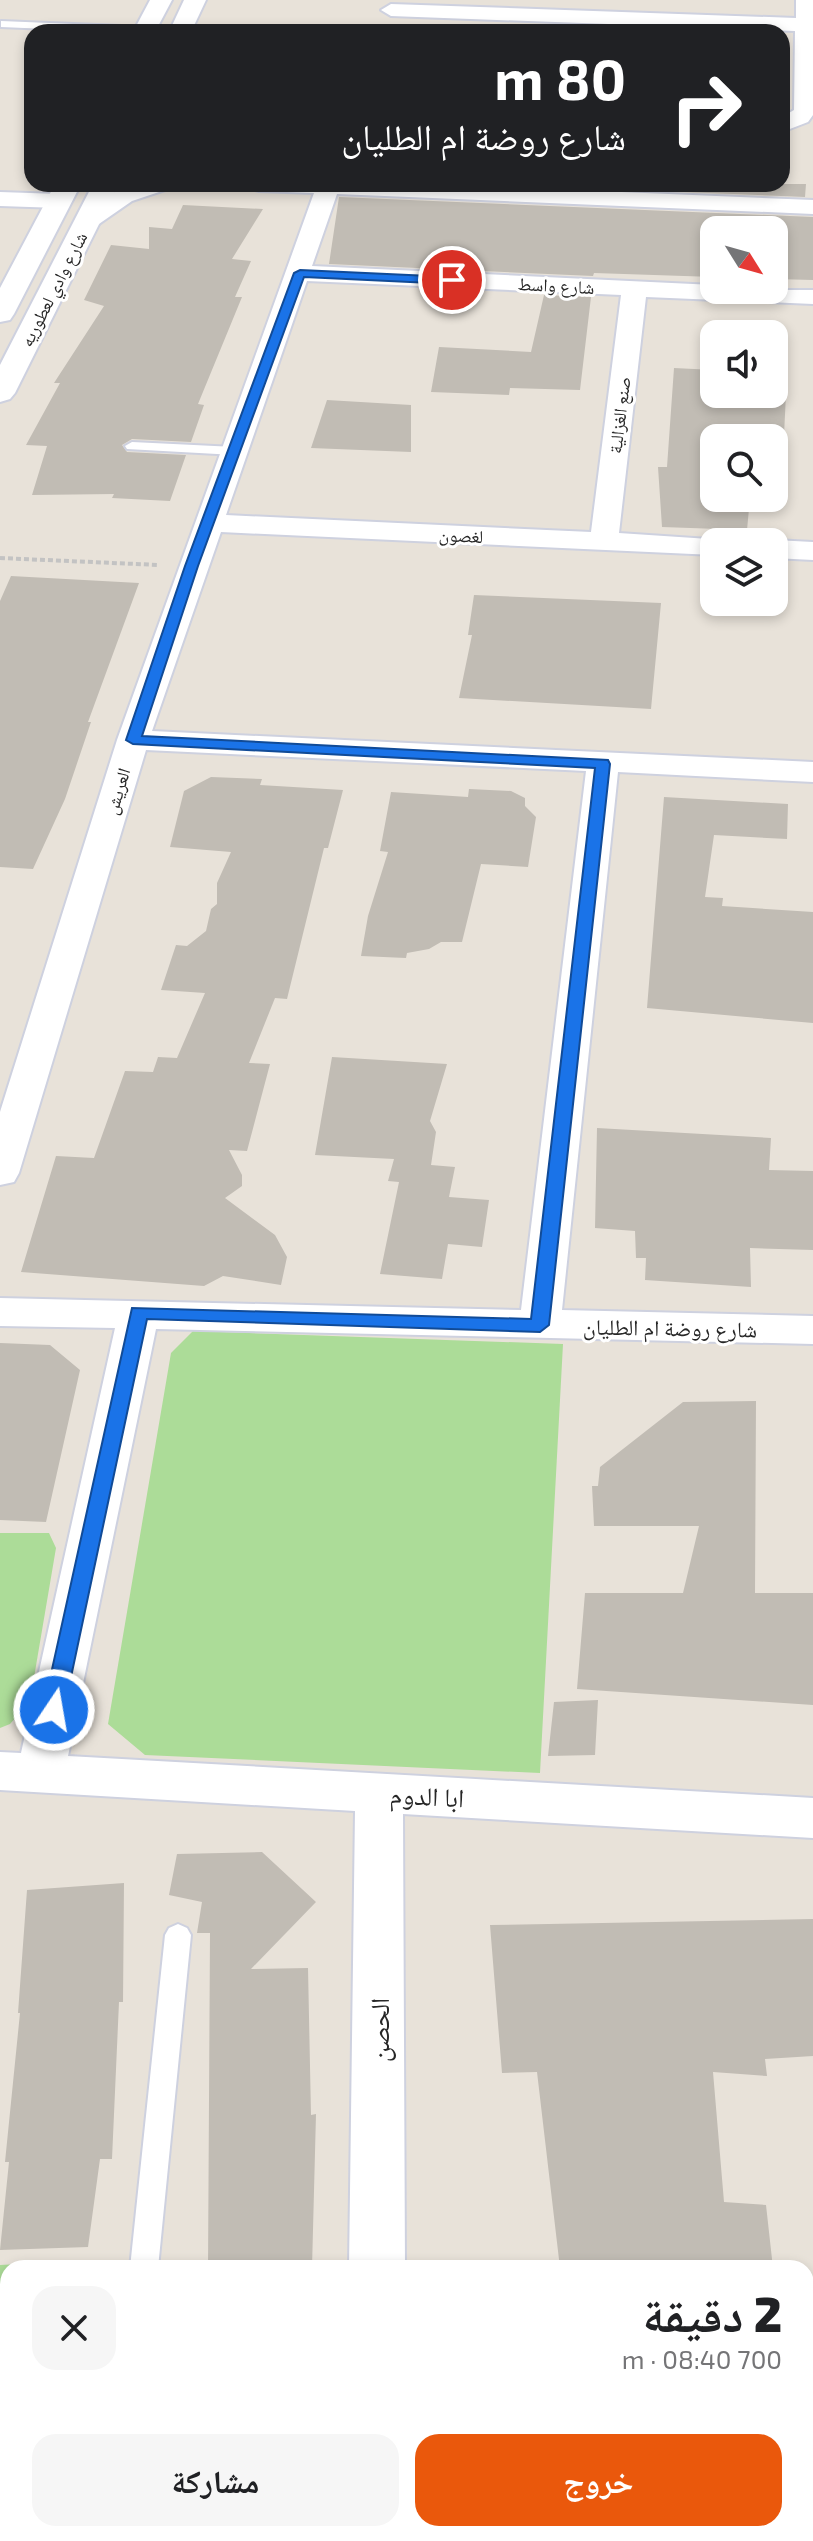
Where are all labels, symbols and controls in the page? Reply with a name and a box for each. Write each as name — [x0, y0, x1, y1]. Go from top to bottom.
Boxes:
text: 80 m — [494, 44, 626, 111]
icon: right — [654, 56, 758, 160]
text: شارع روضة ام الطليان — [341, 114, 626, 157]
north arrow — [700, 216, 788, 304]
map controls — [700, 216, 788, 616]
street label: شارع وادي لعطوريه — [15, 228, 95, 352]
pin — [418, 246, 486, 314]
icon: arrive — [430, 258, 474, 302]
street label: شارع واسط — [517, 272, 595, 299]
button: sound — [700, 320, 788, 408]
street label: صنع الغزالية — [603, 375, 637, 455]
button: search — [700, 424, 788, 512]
street label: لغصون — [438, 523, 484, 548]
button: layers — [700, 528, 788, 616]
street label: العريش — [100, 765, 135, 817]
street label: شارع روضة ام الطليان — [583, 1312, 757, 1345]
position arrow — [12, 1668, 96, 1752]
street label: ابا الدوم — [389, 1778, 465, 1816]
street label: الحصن — [363, 1998, 396, 2062]
text: 2 دقيقة — [643, 2284, 782, 2342]
button: close — [32, 2286, 116, 2370]
text: 700 m · 08:40 — [622, 2343, 782, 2374]
button: مشاركة — [32, 2434, 399, 2526]
button: خروج — [415, 2434, 782, 2526]

